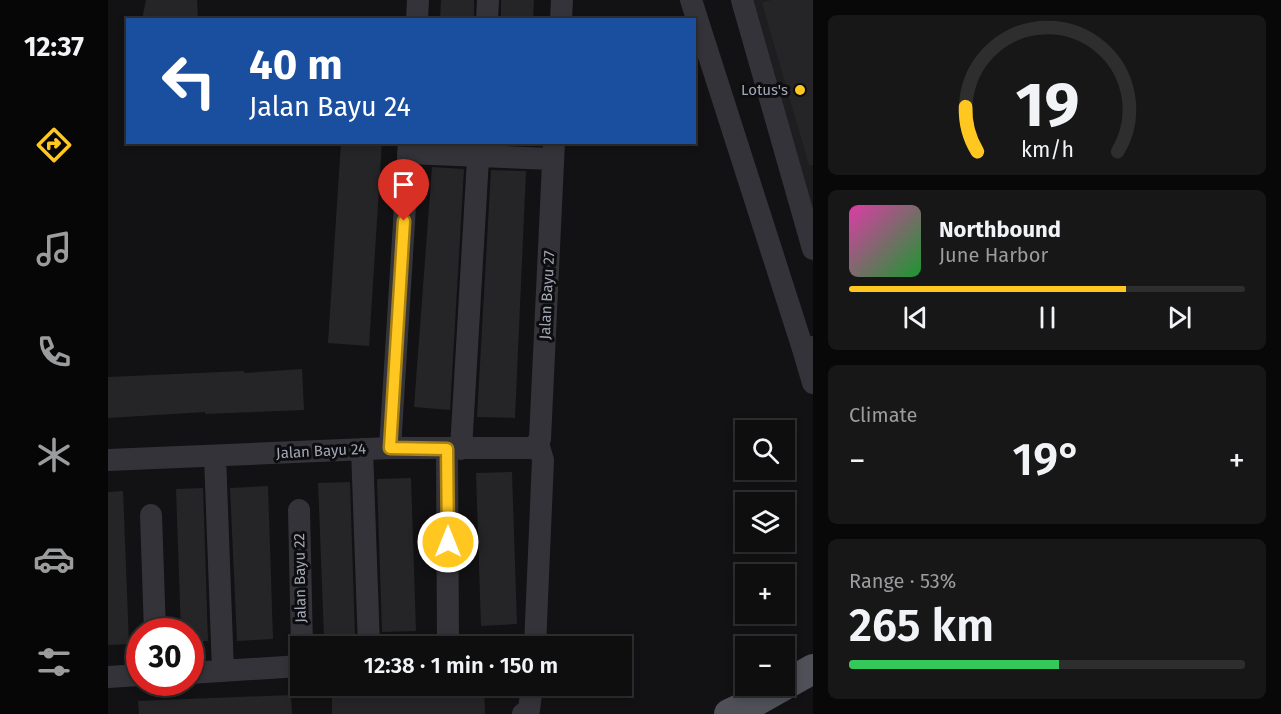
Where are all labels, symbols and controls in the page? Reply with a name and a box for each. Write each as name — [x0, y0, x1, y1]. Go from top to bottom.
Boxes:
text: 12:37 — [24, 31, 84, 63]
text: 40 m — [249, 40, 343, 90]
icon: left — [150, 42, 228, 120]
text: 19 — [1015, 68, 1079, 143]
place label: Lotus's — [741, 81, 788, 99]
marker: Lotus's — [793, 83, 807, 97]
text: Jalan Bayu 24 — [249, 91, 411, 123]
icon: directions — [33, 124, 75, 166]
text: km/h — [1020, 137, 1074, 163]
pin — [378, 159, 429, 221]
icon: arrive — [387, 168, 420, 201]
text: Northbound — [939, 216, 1061, 243]
icon: music — [33, 228, 75, 270]
text: June Harbor — [939, 243, 1048, 267]
street label: Jalan Bayu 27 — [536, 250, 558, 340]
icon: previous — [899, 301, 932, 334]
icon: pause — [1031, 301, 1064, 334]
icon: next — [1163, 301, 1196, 334]
icon: phone — [33, 331, 75, 373]
text: Climate — [849, 403, 917, 427]
map controls — [735, 420, 795, 696]
button: search — [735, 420, 795, 480]
text: 19° — [1013, 433, 1081, 487]
icon: climate — [33, 434, 75, 476]
street label: Jalan Bayu 24 — [276, 440, 366, 462]
text: − — [849, 441, 866, 481]
text: + — [1229, 441, 1245, 481]
button: layers — [735, 492, 795, 552]
position arrow — [416, 510, 480, 574]
street label: Jalan Bayu 22 — [290, 533, 310, 623]
icon: car — [33, 538, 75, 580]
button: + — [735, 564, 795, 624]
text: Range · 53% — [849, 569, 956, 593]
text: 265 km — [849, 599, 994, 653]
speed limit sign: 30 — [126, 618, 204, 696]
button: − — [735, 636, 795, 696]
icon: filters — [33, 641, 75, 683]
text: 12:38 · 1 min · 150 m — [364, 652, 558, 679]

